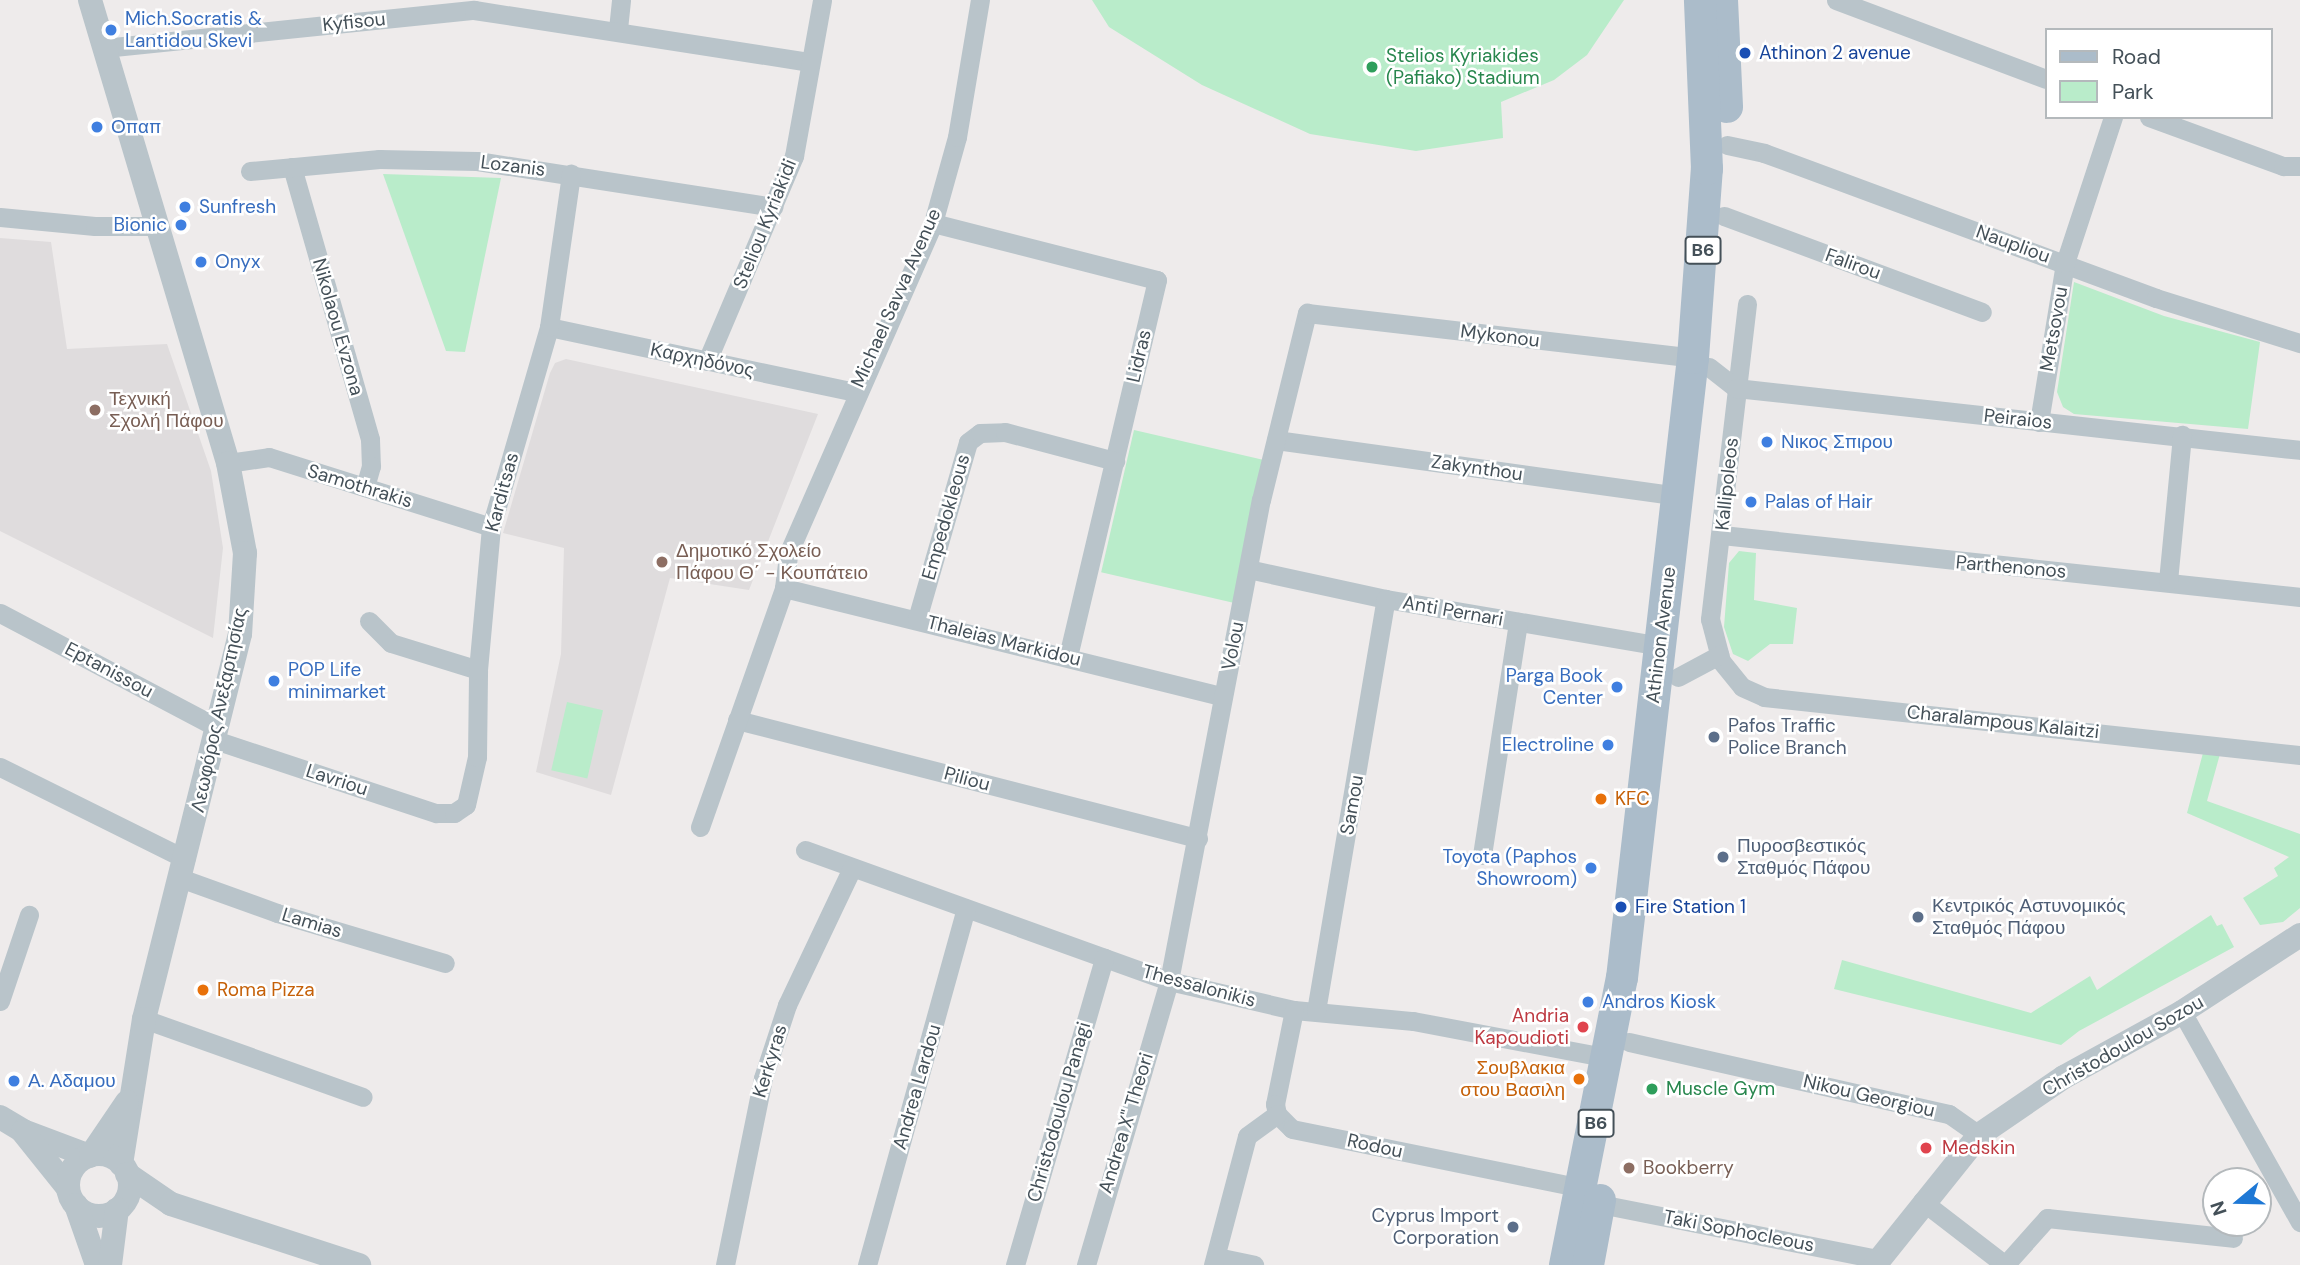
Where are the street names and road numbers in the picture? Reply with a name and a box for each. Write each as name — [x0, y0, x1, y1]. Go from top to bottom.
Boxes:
street label: Kyfisou — [321, 7, 387, 37]
street label: Lozanis — [479, 151, 547, 181]
street label: Steliou Kyriakidi — [729, 156, 801, 292]
street label: Michael Savva Avenue — [846, 205, 946, 391]
street label: Naupliou — [1973, 220, 2053, 268]
road number: B6 — [1684, 236, 1722, 264]
street label: Falirou — [1822, 243, 1884, 285]
street label: Nikolaou Evzona — [308, 256, 368, 398]
street label: Metsovou — [2035, 285, 2073, 373]
street label: Mykonou — [1459, 320, 1541, 352]
street label: Lidras — [1122, 327, 1156, 385]
street label: Καρχηδόνος — [648, 338, 756, 382]
street label: Peiraios — [1983, 404, 2053, 434]
street label: Kallipoleos — [1711, 437, 1743, 531]
street label: Karditsas — [481, 450, 523, 534]
street label: Zakynthou — [1430, 450, 1524, 486]
street label: Empedokleous — [917, 451, 975, 583]
street label: Samothrakis — [305, 459, 415, 513]
street label: Parthenonos — [1955, 551, 2067, 583]
street label: Athinon Avenue — [1641, 565, 1681, 705]
street label: Anti Pernari — [1401, 591, 1505, 631]
street label: Λεωφόρος Ανεξαρτησίας — [186, 606, 252, 814]
street label: Thaleias Markidou — [925, 611, 1083, 671]
street label: Volou — [1217, 620, 1249, 672]
street label: Eptanissou — [61, 637, 157, 703]
street label: Charalampous Kalaitzi — [1906, 701, 2100, 743]
street label: Lavriou — [303, 759, 371, 801]
street label: Piliou — [942, 762, 992, 796]
street label: Samou — [1336, 773, 1368, 837]
street label: Lamias — [279, 903, 345, 943]
street label: Thessalonikis — [1140, 960, 1258, 1012]
street label: Christodoulou Sozou — [2038, 991, 2208, 1101]
street label: Christodoulou Panagi — [1022, 1019, 1096, 1205]
street label: Kerkyras — [748, 1022, 792, 1100]
street label: Andrea Lardou — [888, 1022, 946, 1152]
street label: Andrea X" Theori — [1094, 1050, 1158, 1196]
street label: Nikou Georgiou — [1801, 1070, 1937, 1122]
road number: B6 — [1577, 1108, 1615, 1138]
street label: Rodou — [1345, 1129, 1405, 1163]
street label: Taki Sophocleous — [1662, 1205, 1816, 1257]

